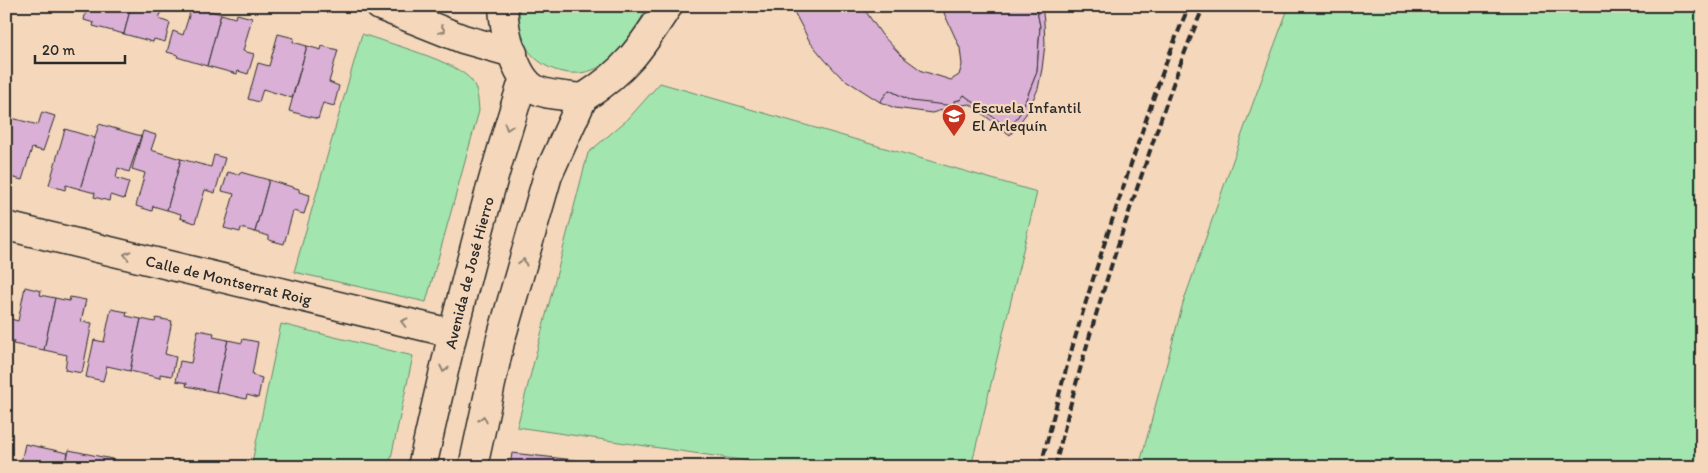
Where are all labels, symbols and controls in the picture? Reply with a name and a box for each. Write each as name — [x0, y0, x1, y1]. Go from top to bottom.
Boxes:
one-way arrow — [437, 23, 446, 34]
scale bar — [35, 32, 125, 64]
text: 20 m — [42, 41, 76, 59]
place label: Escuela Infantil El Arlequín — [972, 98, 1082, 135]
school or university icon: Escuela Infantil El Arlequín — [941, 103, 967, 137]
one-way arrow — [504, 123, 514, 131]
street label: Avenida de José Hierro — [440, 194, 497, 351]
one-way arrow — [122, 250, 131, 261]
street label: Calle de Montserrat Roig — [144, 250, 314, 309]
one-way arrow — [518, 258, 528, 266]
one-way arrow — [399, 317, 408, 328]
one-way arrow — [439, 364, 449, 373]
one-way arrow — [477, 415, 488, 424]

